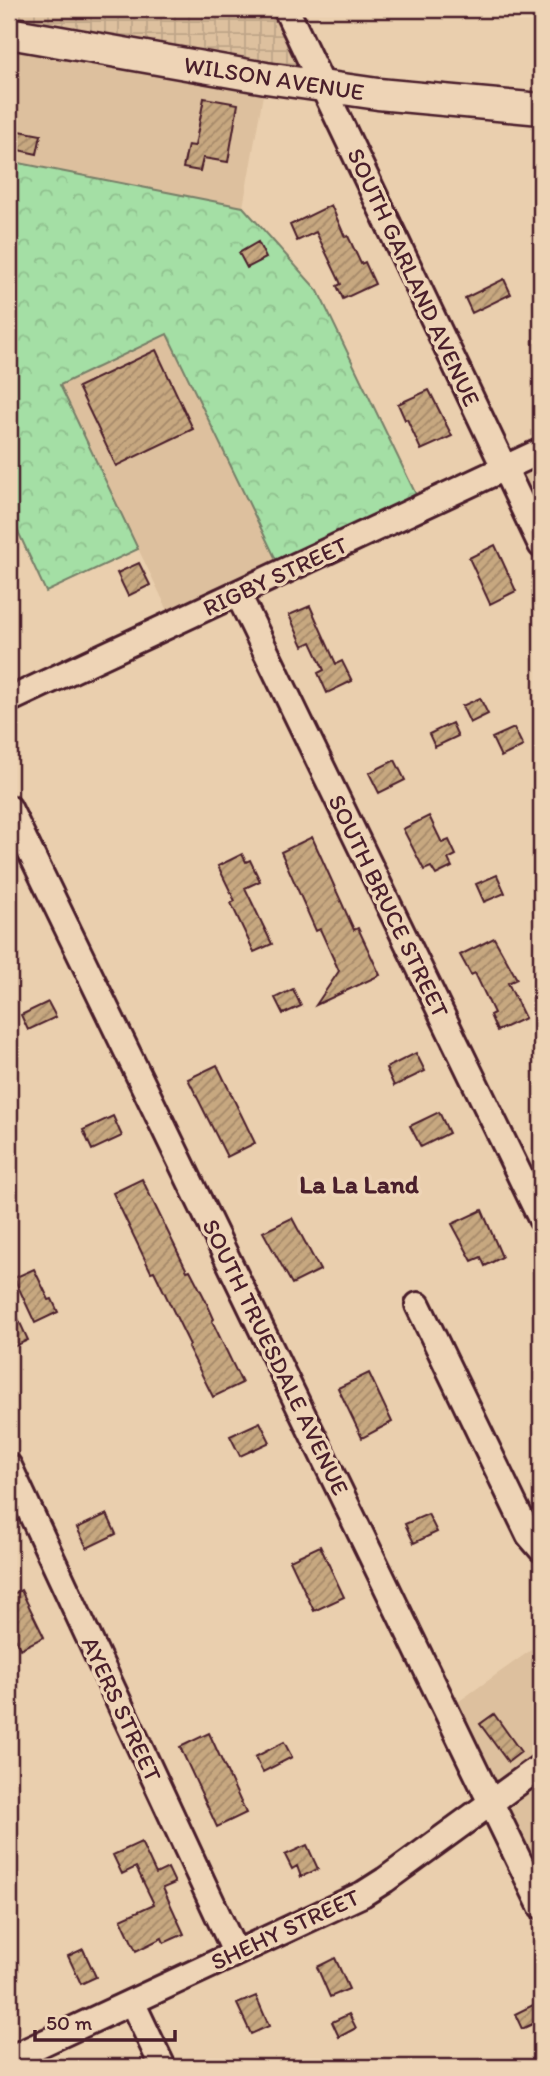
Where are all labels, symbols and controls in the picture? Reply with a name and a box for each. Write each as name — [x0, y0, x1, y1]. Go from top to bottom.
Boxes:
street label: WILSON AVENUE — [182, 49, 366, 107]
street label: SOUTH GARLAND AVENUE — [341, 143, 487, 411]
street label: RIGBY STREET — [198, 530, 352, 622]
street label: SOUTH BRUCE STREET — [322, 790, 456, 1023]
district label: La La Land — [299, 1168, 420, 1200]
street label: SOUTH TRUESDALE AVENUE — [196, 1214, 356, 1500]
street label: AYERS STREET — [76, 1632, 169, 1787]
street label: SHEHY STREET — [206, 1882, 364, 1976]
scale bar — [35, 1999, 175, 2043]
text: 50 m — [46, 2010, 93, 2035]

